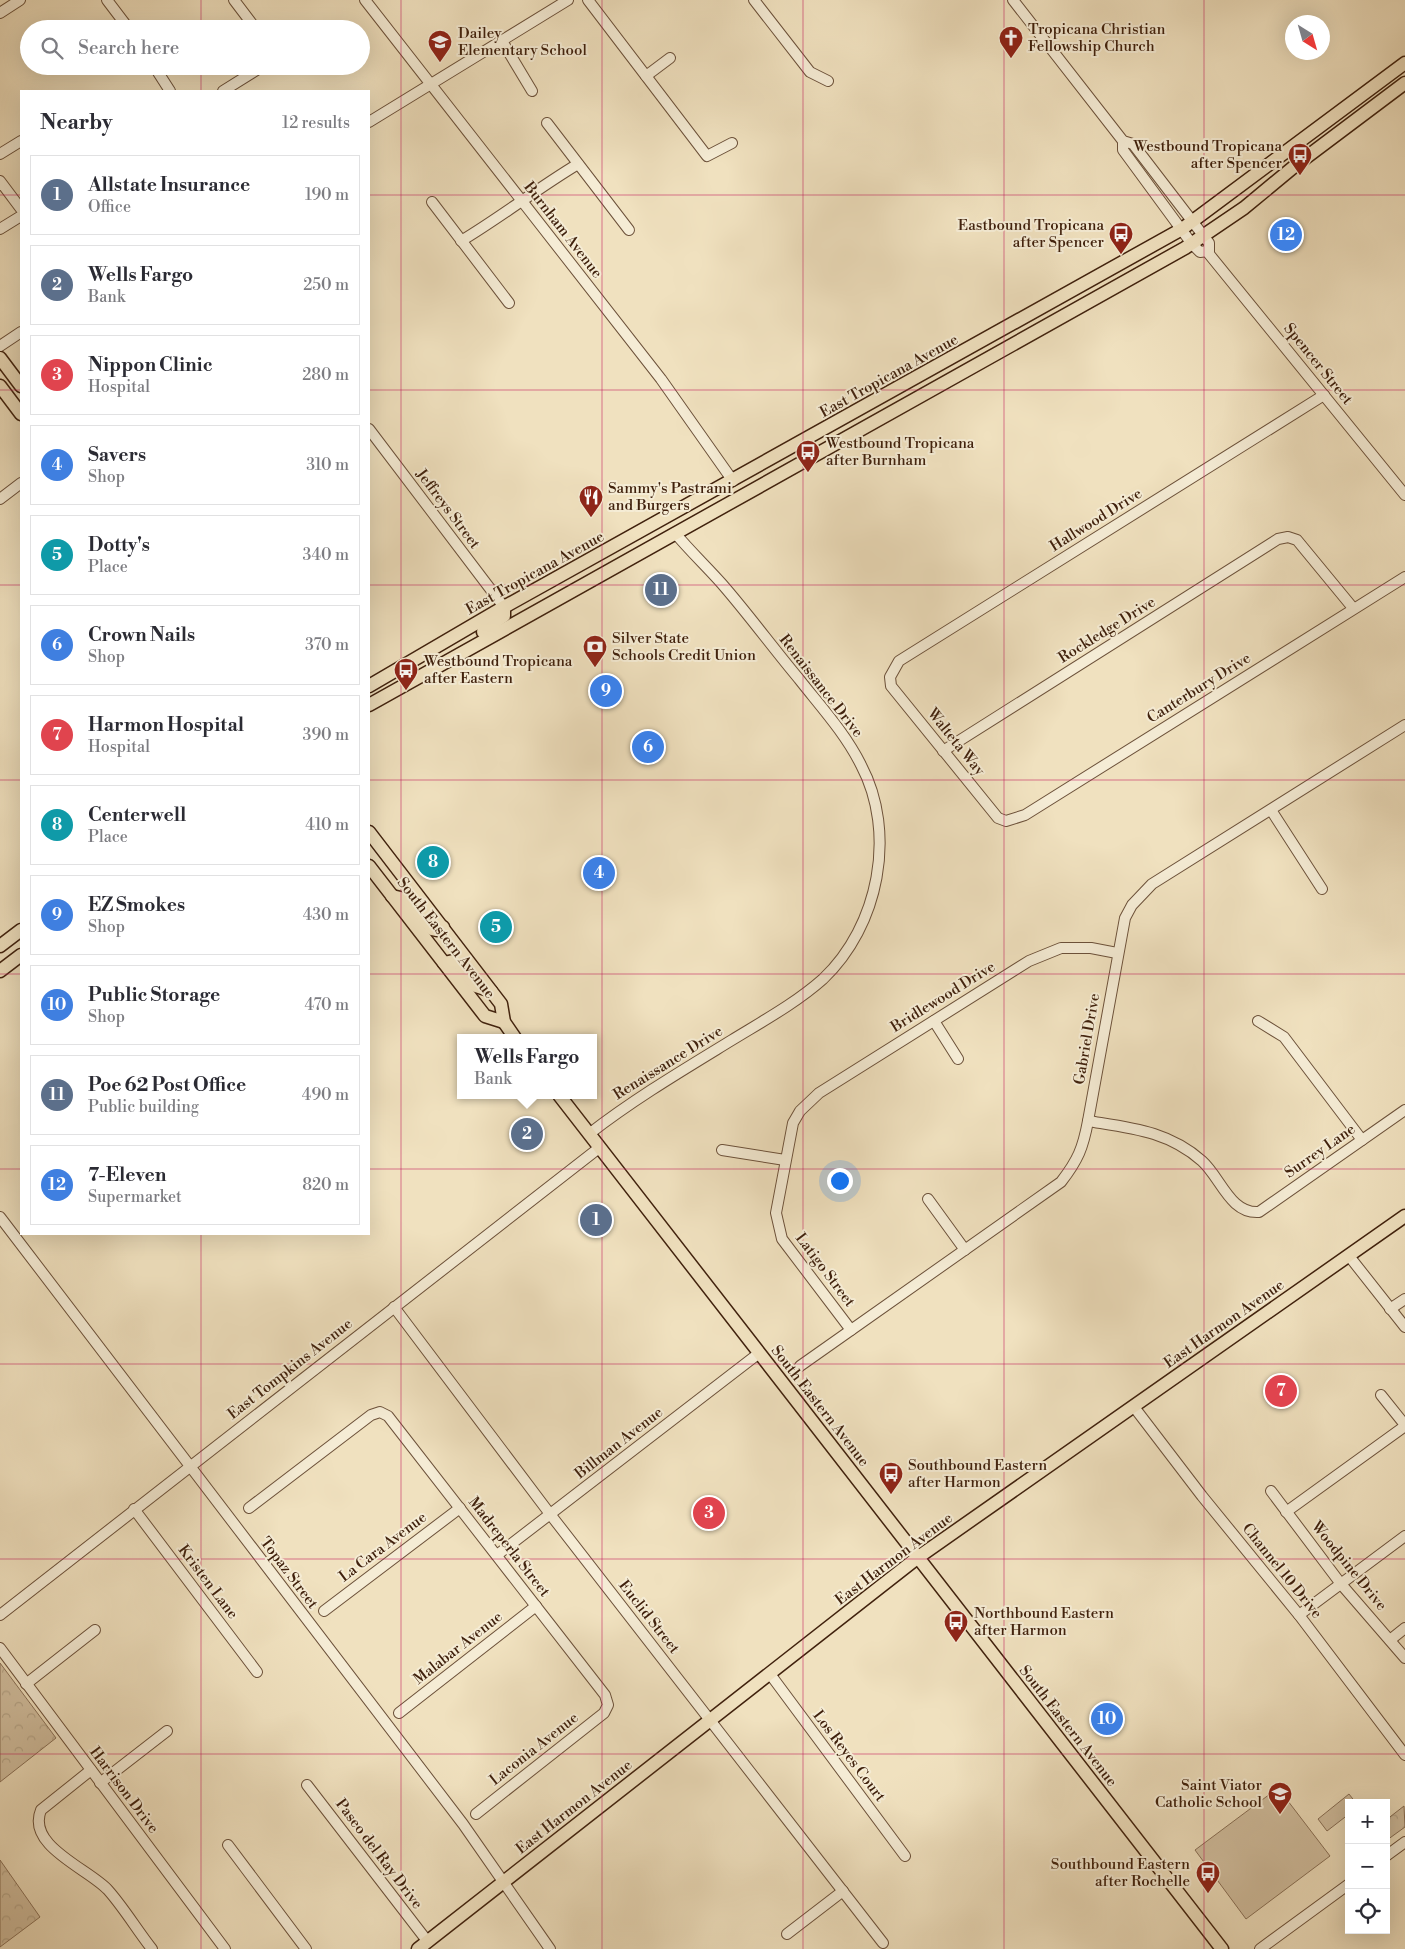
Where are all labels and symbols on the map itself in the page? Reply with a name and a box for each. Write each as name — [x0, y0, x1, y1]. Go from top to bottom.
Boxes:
north arrow — [1285, 15, 1330, 60]
place label: Tropicana Christian Fellowship Church — [1028, 20, 1166, 56]
place label: Dailey Elementary School — [458, 24, 587, 60]
church icon: Tropicana Christian Fellowship Church — [998, 25, 1024, 59]
school or university icon: Dailey Elementary School — [427, 29, 453, 63]
place label: Westbound Tropicana after Spencer — [1133, 137, 1283, 173]
bus stop icon: Westbound Tropicana after Spencer — [1287, 142, 1313, 176]
street label: Burnham Avenue — [519, 177, 606, 282]
place label: Eastbound Tropicana after Spencer — [958, 216, 1105, 252]
pin: 12 — [1270, 216, 1302, 254]
bus stop icon: Eastbound Tropicana after Spencer — [1108, 221, 1134, 255]
street label: Spencer Street — [1279, 319, 1357, 409]
street label: East Tropicana Avenue — [816, 330, 962, 422]
place label: Westbound Tropicana after Burnham — [825, 434, 975, 470]
bus stop icon: Westbound Tropicana after Burnham — [795, 439, 821, 473]
street label: Jeffreys Street — [411, 464, 485, 553]
place label: Sammy's Pastrami and Burgers — [608, 479, 732, 515]
restaurant icon: Sammy's Pastrami and Burgers — [578, 484, 604, 518]
street label: Hallwood Drive — [1046, 484, 1146, 556]
street label: East Tropicana Avenue — [462, 527, 608, 619]
pin: 11 — [645, 571, 677, 609]
street label: Rockledge Drive — [1055, 593, 1159, 667]
place label: Silver State Schools Credit Union — [612, 629, 756, 665]
street label: Renaissance Drive — [775, 631, 867, 741]
bank icon: Silver State Schools Credit Union — [582, 634, 608, 668]
street label: Canterbury Drive — [1144, 649, 1254, 727]
place label: Westbound Tropicana after Eastern — [423, 652, 573, 688]
bus stop icon: Westbound Tropicana after Eastern — [393, 657, 419, 691]
pin: 9 — [590, 672, 622, 710]
street label: Walteta Way — [922, 704, 989, 780]
pin: 6 — [632, 728, 664, 766]
pin: 8 — [417, 843, 449, 881]
pin: 4 — [583, 854, 615, 892]
street label: South Eastern Avenue — [393, 874, 499, 1002]
pin: 5 — [480, 908, 512, 946]
street label: Bridlewood Drive — [886, 957, 999, 1037]
street label: Gabriel Drive — [1070, 992, 1104, 1086]
street label: Renaissance Drive — [610, 1022, 726, 1104]
pin: 2 — [511, 1115, 543, 1153]
street label: Surrey Lane — [1281, 1120, 1359, 1182]
your location — [827, 1168, 853, 1194]
pin: 1 — [580, 1201, 612, 1239]
street label: Latigo Street — [791, 1229, 859, 1311]
street label: East Harmon Avenue — [1160, 1275, 1288, 1373]
street label: East Tompkins Avenue — [224, 1314, 356, 1424]
street label: South Eastern Avenue — [767, 1342, 873, 1470]
pin: 7 — [1265, 1372, 1297, 1410]
street label: Billman Avenue — [570, 1403, 667, 1484]
place label: Southbound Eastern after Harmon — [908, 1456, 1047, 1492]
bus stop icon: Southbound Eastern after Harmon — [878, 1461, 904, 1495]
street label: Madreperla Street — [464, 1493, 554, 1601]
pin: 3 — [693, 1494, 725, 1532]
street label: La Cara Avenue — [335, 1508, 431, 1586]
street label: East Harmon Avenue — [831, 1509, 957, 1609]
street label: Woodpine Drive — [1307, 1517, 1391, 1614]
street label: Channel 10 Drive — [1238, 1520, 1326, 1622]
street label: Topaz Street — [256, 1533, 323, 1613]
street label: Kristen Lane — [174, 1541, 242, 1623]
street label: Euclid Street — [614, 1576, 684, 1658]
place label: Northbound Eastern after Harmon — [974, 1604, 1114, 1640]
street label: Malabar Avenue — [410, 1607, 506, 1689]
bus stop icon: Northbound Eastern after Harmon — [943, 1609, 969, 1643]
street label: South Eastern Avenue — [1015, 1662, 1121, 1790]
pin: 10 — [1091, 1700, 1123, 1738]
street label: Los Reyes Court — [808, 1707, 890, 1806]
street label: Laconia Avenue — [486, 1708, 582, 1790]
street label: Harrison Drive — [85, 1743, 163, 1837]
street label: East Harmon Avenue — [512, 1756, 636, 1858]
place label: Saint Viator Catholic School — [1155, 1776, 1263, 1812]
school or university icon: Saint Viator Catholic School — [1267, 1781, 1293, 1815]
street label: Paseo del Ray Drive — [331, 1795, 427, 1913]
place label: Southbound Eastern after Rochelle — [1051, 1855, 1190, 1891]
bus stop icon: Southbound Eastern after Rochelle — [1195, 1860, 1221, 1894]

